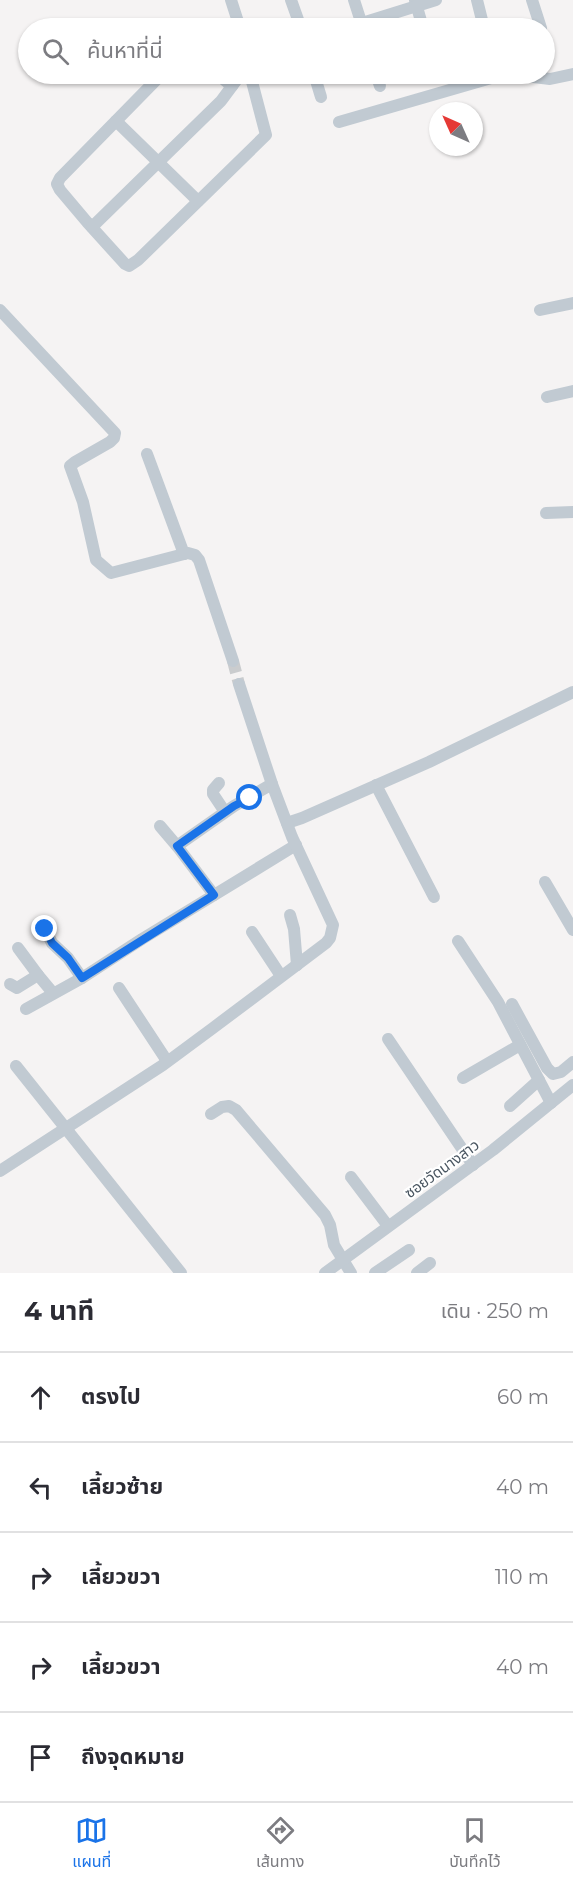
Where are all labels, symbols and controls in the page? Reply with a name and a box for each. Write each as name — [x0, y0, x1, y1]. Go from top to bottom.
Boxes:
search box — [18, 18, 555, 84]
icon: search — [39, 35, 72, 68]
text: ค้นหาที่นี่ — [87, 37, 163, 64]
north arrow — [429, 102, 483, 156]
route start — [236, 784, 262, 810]
route end — [31, 915, 57, 941]
street label: ซอยวัดนางสาว — [401, 1135, 483, 1202]
text: 4 นาที — [24, 1295, 94, 1327]
text: เดิน · 250 m — [441, 1299, 549, 1323]
icon: ahead — [24, 1381, 57, 1414]
text: ตรงไป — [81, 1383, 141, 1410]
text: 60 m — [497, 1385, 549, 1409]
icon: left — [24, 1471, 57, 1504]
text: เลี้ยวซ้าย — [81, 1473, 163, 1500]
text: 40 m — [496, 1475, 549, 1499]
icon: right — [24, 1561, 57, 1594]
text: เลี้ยวขวา — [81, 1563, 161, 1590]
text: 110 m — [495, 1565, 549, 1589]
icon: right — [24, 1651, 57, 1684]
text: เลี้ยวขวา — [81, 1653, 161, 1680]
text: 40 m — [496, 1655, 549, 1679]
icon: arrive — [24, 1741, 57, 1774]
text: ถึงจุดหมาย — [81, 1743, 185, 1770]
tab: แผนที่ — [72, 1814, 111, 1874]
tab: เส้นทาง — [256, 1814, 304, 1874]
tab: บันทึกไว้ — [449, 1814, 501, 1874]

